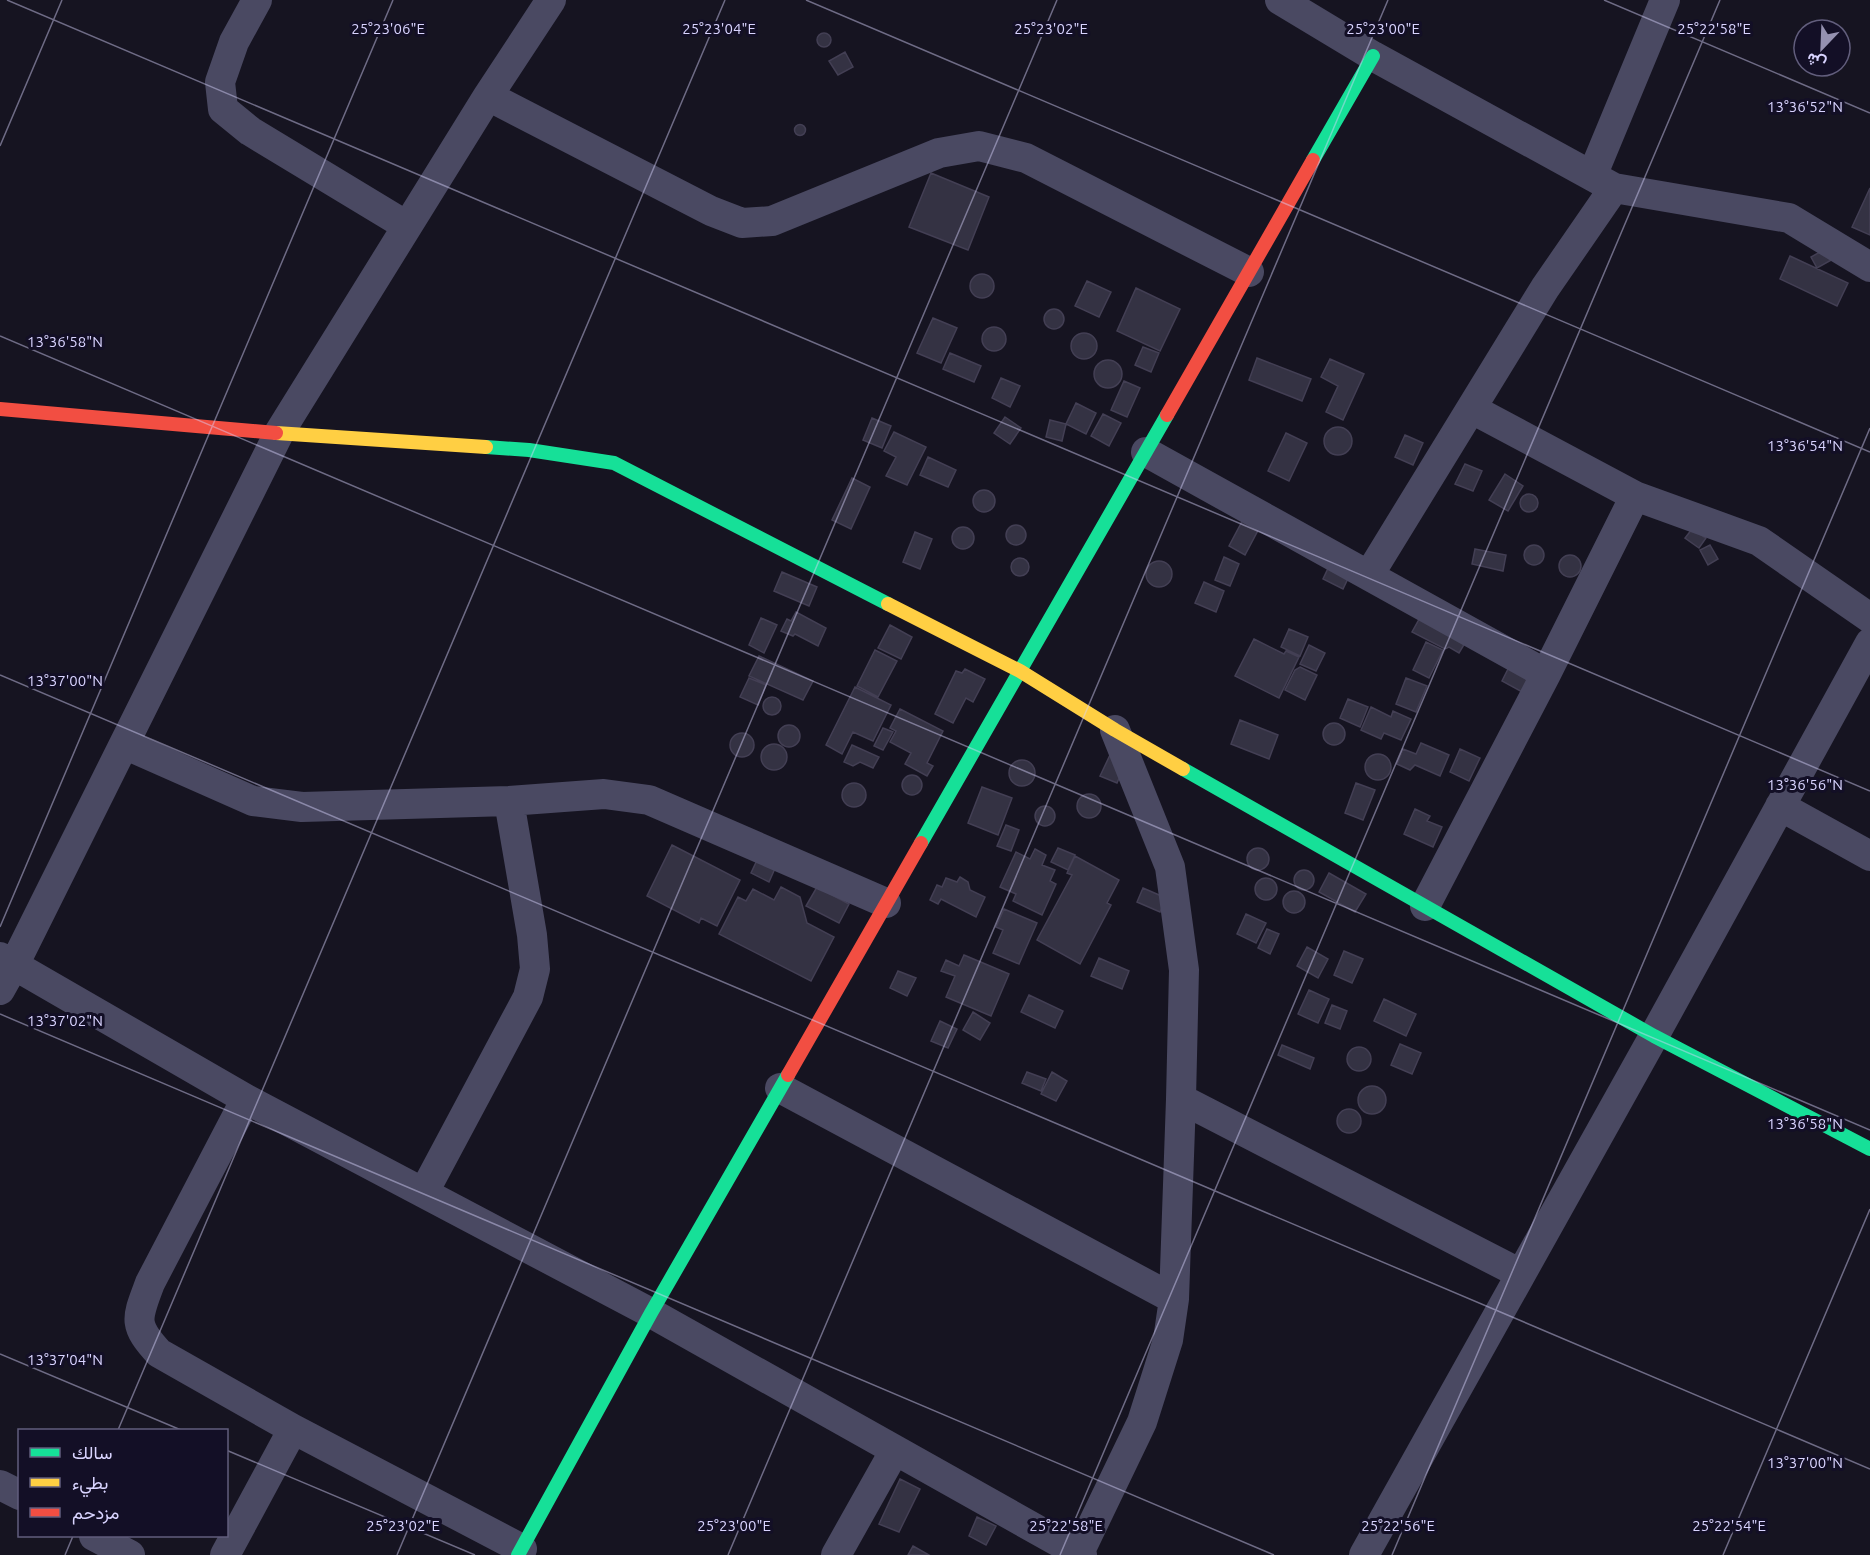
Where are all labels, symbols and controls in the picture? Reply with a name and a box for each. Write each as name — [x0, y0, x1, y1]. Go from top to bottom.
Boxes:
north arrow — [1792, 18, 1852, 78]
text: 25°23'06"E — [351, 20, 425, 37]
text: 25°23'04"E — [682, 20, 756, 37]
text: 25°23'02"E — [1014, 20, 1088, 37]
text: 25°23'00"E — [1346, 20, 1420, 37]
text: 25°22'58"E — [1677, 20, 1751, 37]
text: ش — [1804, 49, 1829, 74]
text: 13°36'52"N — [1767, 98, 1843, 115]
text: 13°36'58"N — [27, 333, 103, 350]
text: 13°36'54"N — [1767, 437, 1843, 454]
text: 13°37'00"N — [27, 672, 103, 689]
text: 13°36'56"N — [1767, 776, 1843, 793]
text: 13°37'02"N — [27, 1012, 103, 1029]
text: 13°36'58"N — [1767, 1115, 1843, 1132]
text: 13°37'04"N — [27, 1351, 103, 1368]
legend — [18, 1429, 228, 1537]
text: سالك — [72, 1442, 112, 1462]
text: 13°37'00"N — [1767, 1454, 1843, 1471]
text: بطيء — [72, 1472, 108, 1498]
text: مزدحم — [72, 1502, 119, 1525]
text: 25°23'02"E — [366, 1517, 440, 1534]
text: 25°23'00"E — [697, 1517, 771, 1534]
text: 25°22'58"E — [1029, 1517, 1103, 1534]
text: 25°22'56"E — [1361, 1517, 1435, 1534]
text: 25°22'54"E — [1692, 1517, 1766, 1534]

